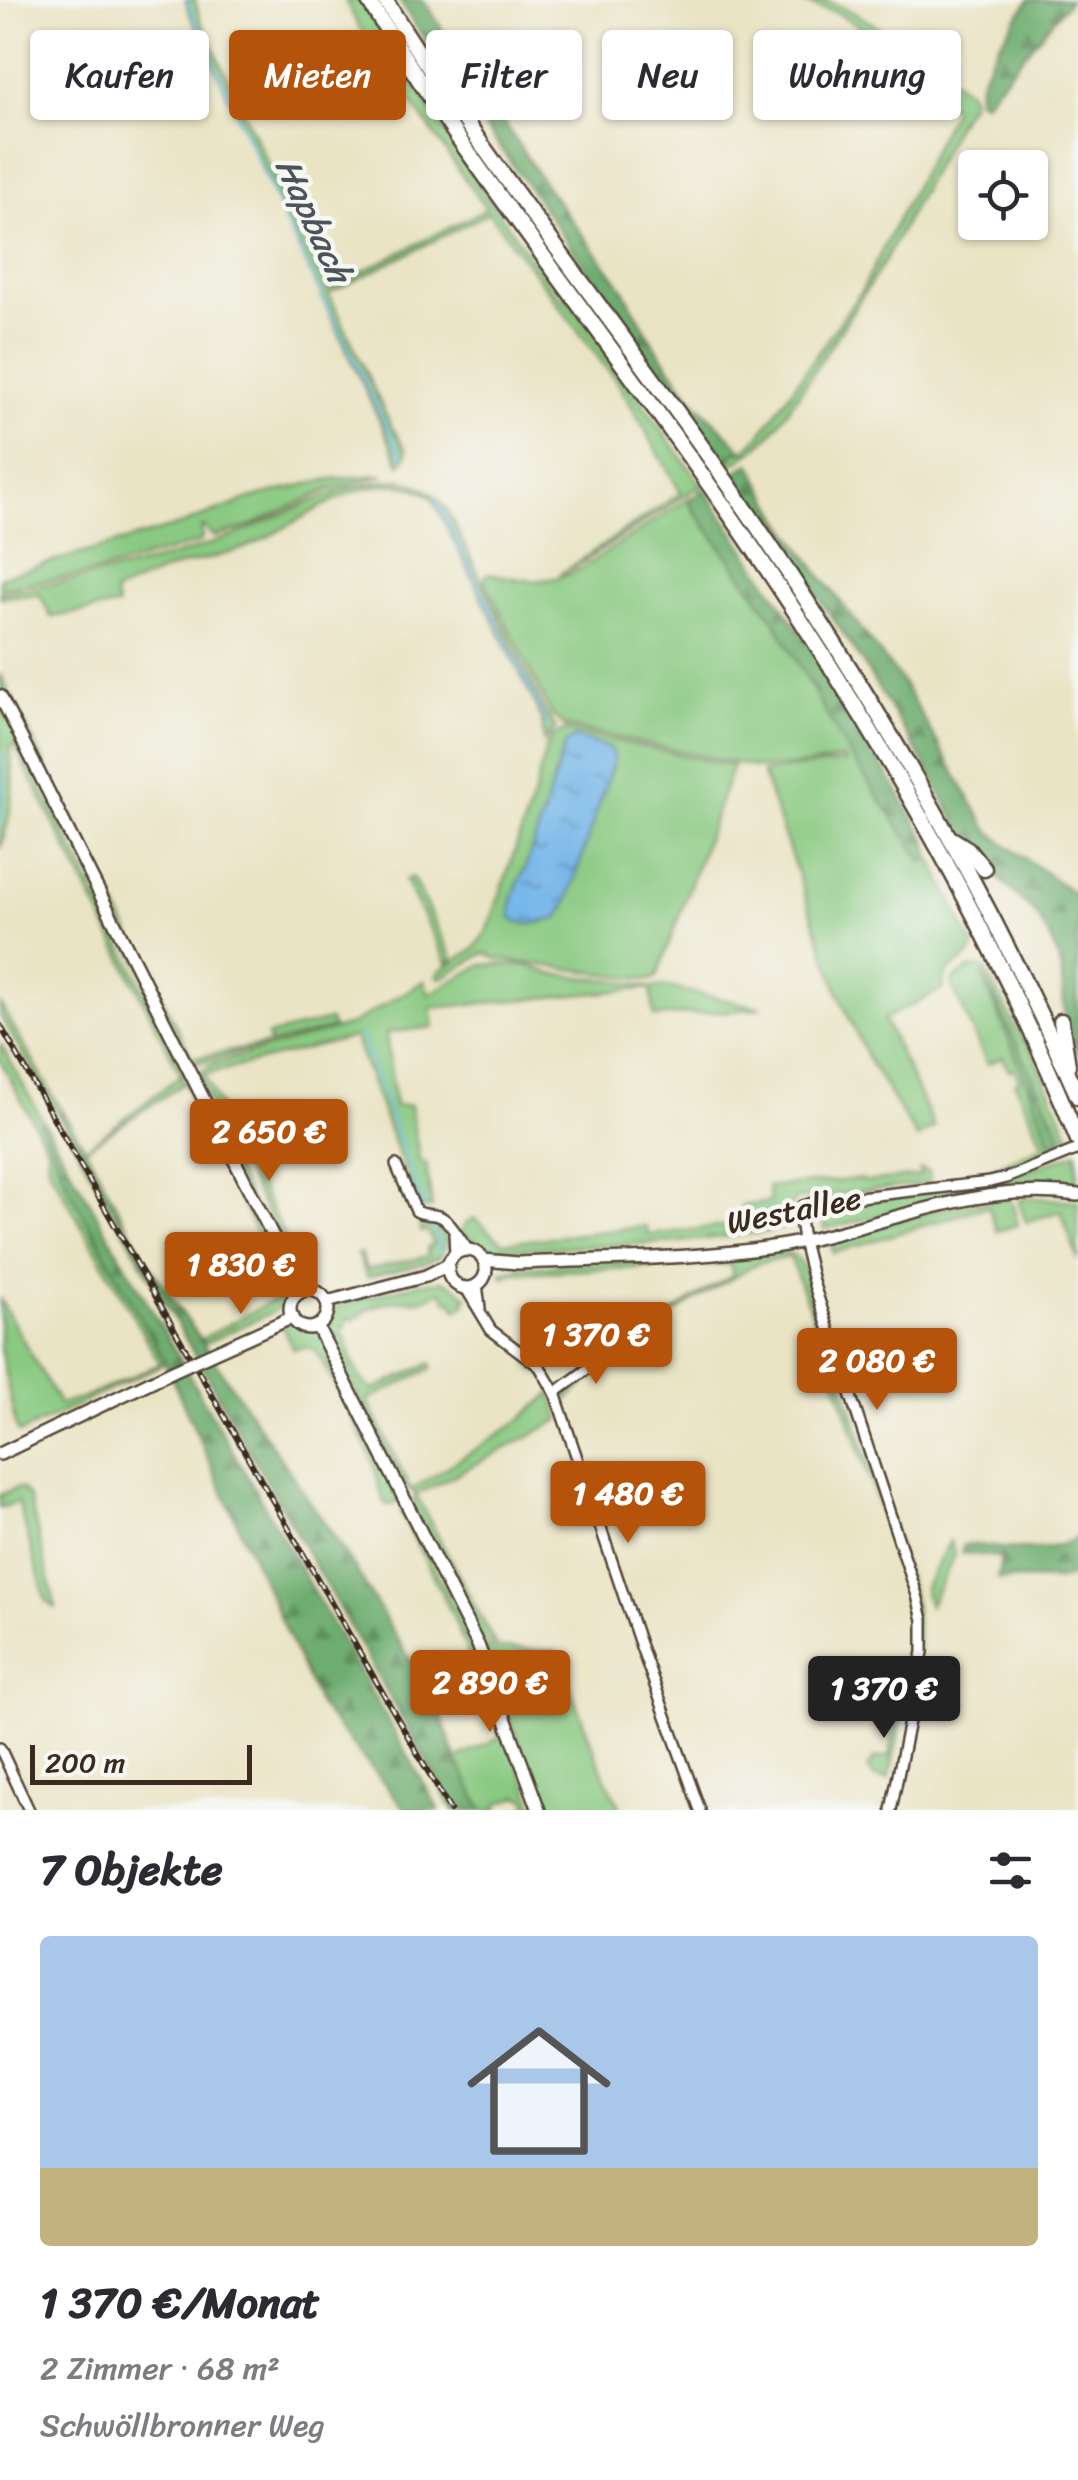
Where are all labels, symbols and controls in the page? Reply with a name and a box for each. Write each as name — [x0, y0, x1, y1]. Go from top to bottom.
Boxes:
chip: Kaufen — [30, 30, 209, 120]
chip: Mieten — [229, 30, 406, 120]
chip: Filter — [426, 30, 582, 120]
chip: Neu — [602, 30, 733, 120]
chip: Wohnung — [753, 30, 961, 120]
water label: Hapbach — [258, 147, 371, 296]
map controls — [958, 150, 1048, 240]
button: locate — [958, 150, 1048, 240]
pin: 2 650 € — [177, 1099, 361, 1184]
text: 2 650 € — [212, 1103, 326, 1160]
street label: Westallee — [722, 1170, 866, 1251]
pin: 1 830 € — [149, 1232, 333, 1317]
text: 1 830 € — [187, 1236, 295, 1293]
pin: 1 370 € — [504, 1302, 688, 1387]
text: 1 370 € — [542, 1306, 650, 1363]
pin: 2 080 € — [785, 1328, 969, 1413]
text: 2 080 € — [819, 1332, 935, 1389]
pin: 1 480 € — [536, 1461, 720, 1546]
text: 1 480 € — [572, 1465, 684, 1522]
pin: 2 890 € — [398, 1650, 582, 1735]
text: 2 890 € — [432, 1654, 548, 1711]
pin: 1 370 € — [792, 1656, 976, 1741]
text: 1 370 € — [830, 1660, 938, 1717]
text: 200 m — [45, 1738, 125, 1787]
scale bar — [30, 1740, 252, 1784]
text: 7 Objekte — [40, 1833, 223, 1907]
icon: filters — [983, 1843, 1038, 1898]
icon: home — [449, 2001, 629, 2181]
text: 1 370 €/Monat — [40, 2266, 320, 2340]
text: 2 Zimmer · 68 m² — [40, 2340, 280, 2397]
text: Schwöllbronner Weg — [40, 2397, 325, 2454]

